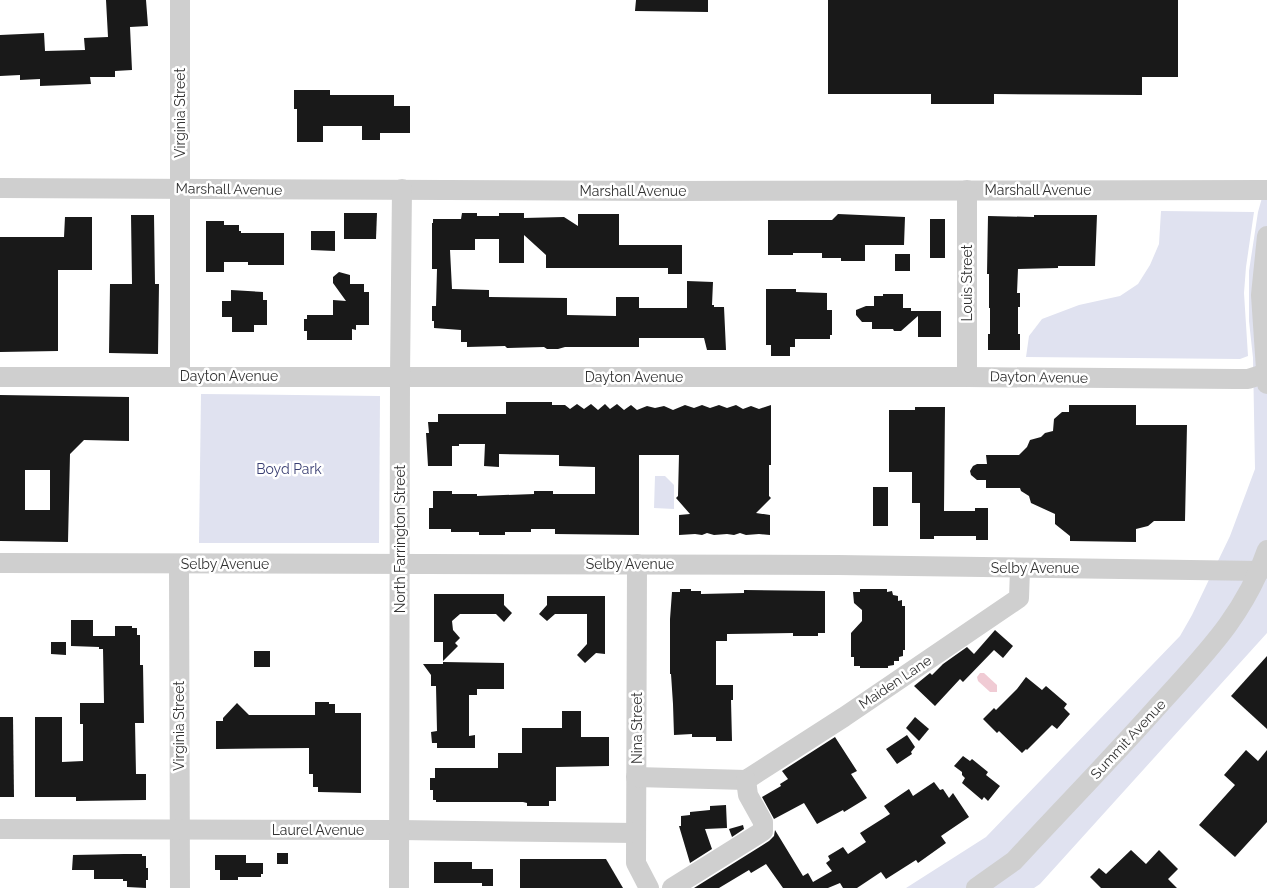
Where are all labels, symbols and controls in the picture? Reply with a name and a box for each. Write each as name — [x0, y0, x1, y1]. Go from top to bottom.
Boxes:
street label: Virginia Street — [172, 68, 188, 158]
street label: Marshall Avenue — [175, 180, 283, 198]
street label: Marshall Avenue — [985, 182, 1091, 198]
street label: Marshall Avenue — [580, 183, 686, 199]
street label: Louis Street — [959, 244, 975, 321]
street label: Dayton Avenue — [180, 368, 278, 384]
street label: Dayton Avenue — [990, 368, 1088, 386]
street label: Dayton Avenue — [585, 369, 683, 385]
park label: Boyd Park — [256, 461, 322, 477]
street label: North Farrington Street — [392, 464, 408, 613]
street label: Selby Avenue — [181, 556, 269, 572]
street label: Selby Avenue — [586, 556, 674, 572]
street label: Selby Avenue — [991, 560, 1079, 576]
street label: Maiden Lane — [856, 652, 934, 712]
street label: Virginia Street — [171, 681, 187, 771]
street label: Nina Street — [629, 692, 645, 764]
street label: Summit Avenue — [1087, 696, 1169, 782]
street label: Laurel Avenue — [272, 822, 364, 838]

